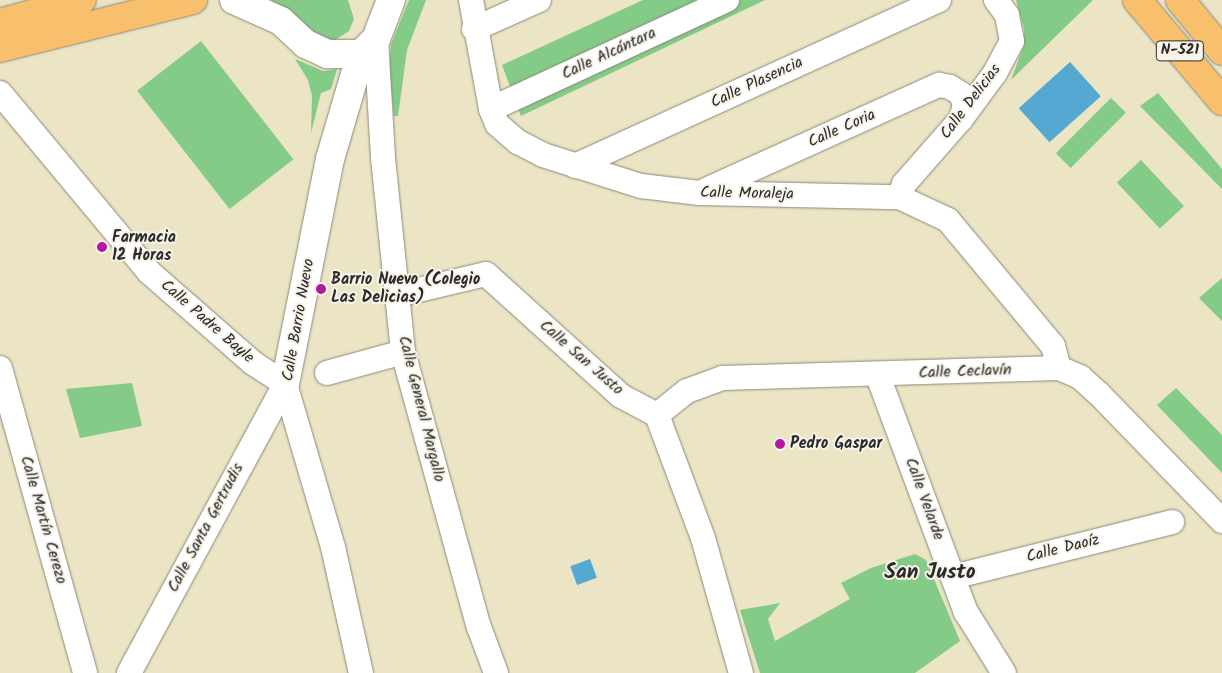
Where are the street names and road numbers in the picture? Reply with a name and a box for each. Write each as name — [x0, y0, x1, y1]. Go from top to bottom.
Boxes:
street label: Calle Alcántara — [559, 24, 659, 84]
road number: N-521 — [1155, 38, 1205, 64]
street label: Calle Plasencia — [708, 53, 806, 113]
street label: Calle Delicias — [937, 61, 1005, 143]
street label: Calle Coria — [805, 106, 879, 152]
street label: Calle Moraleja — [700, 184, 794, 204]
street label: Calle Barrio Nuevo — [279, 257, 319, 383]
street label: Calle Padre Bayle — [156, 276, 258, 368]
street label: Calle San Justo — [535, 316, 627, 400]
street label: Calle General Margallo — [394, 334, 448, 484]
street label: Calle Ceclavín — [918, 361, 1012, 383]
street label: Calle Martín Cerezo — [16, 454, 70, 586]
street label: Calle Velarde — [900, 455, 948, 543]
street label: Calle Santa Gertrudis — [164, 460, 248, 596]
street label: Calle Daoíz — [1025, 531, 1101, 567]

